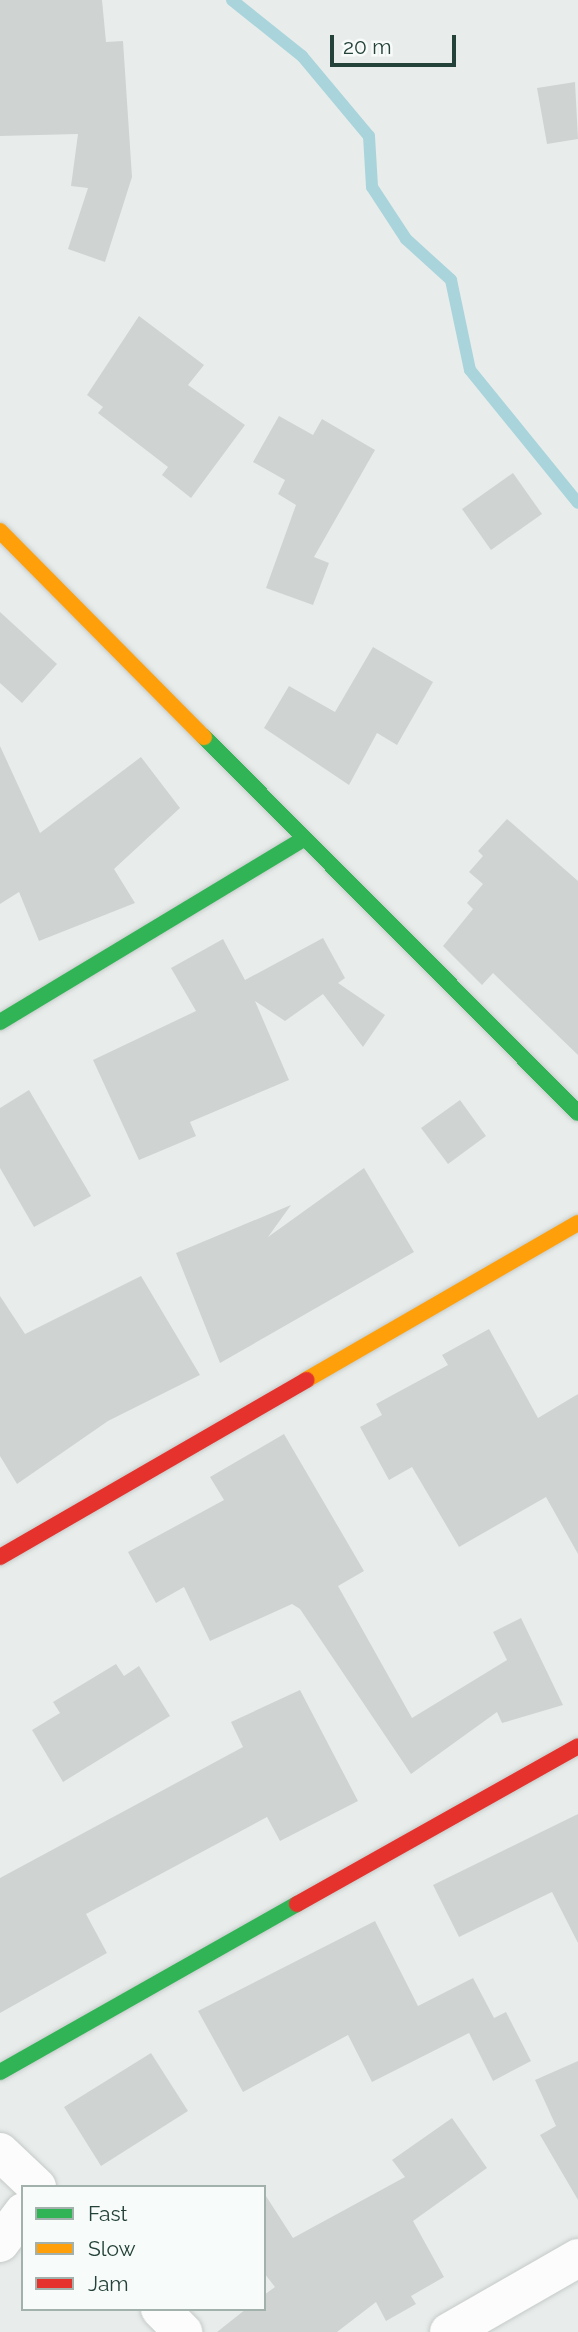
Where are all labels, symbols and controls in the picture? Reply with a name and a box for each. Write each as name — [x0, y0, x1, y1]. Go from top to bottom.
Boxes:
scale bar — [333, 21, 459, 65]
text: 20 m — [343, 34, 391, 59]
legend — [21, 2185, 266, 2311]
text: Fast — [88, 2201, 128, 2226]
text: Slow — [88, 2236, 136, 2261]
text: Jam — [88, 2271, 129, 2296]

